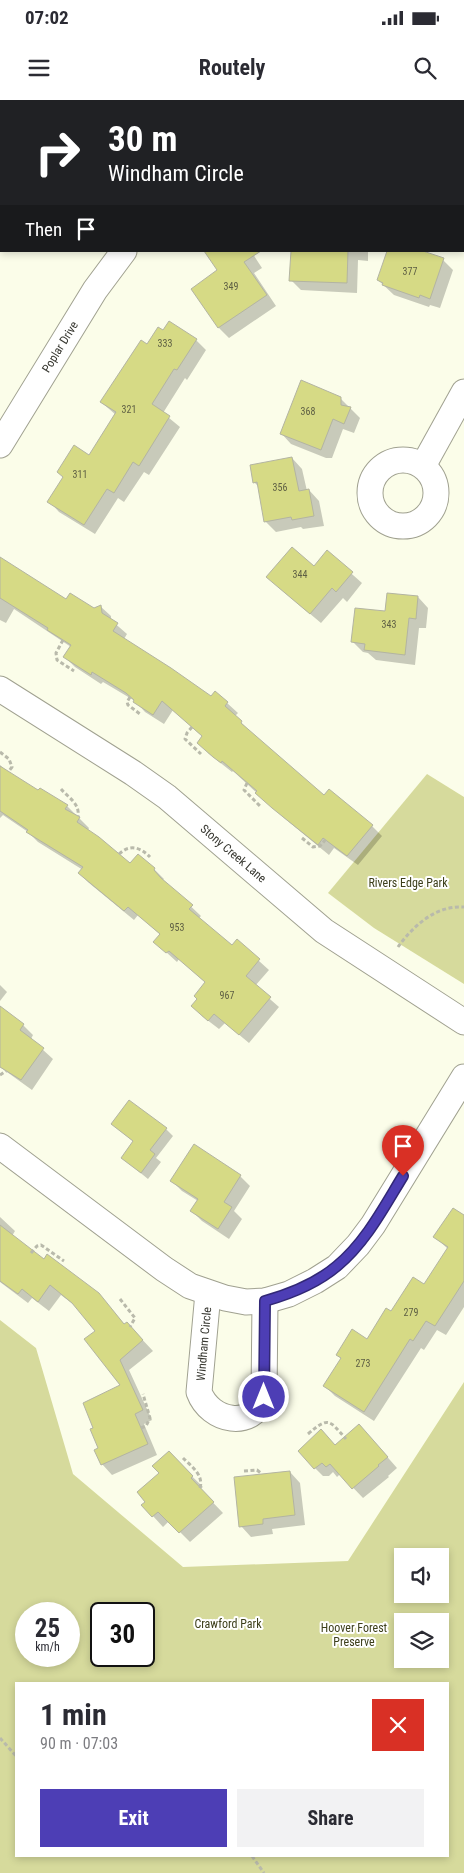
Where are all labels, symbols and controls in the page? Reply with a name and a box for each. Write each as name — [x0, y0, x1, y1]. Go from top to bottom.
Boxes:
text: 07:02 — [25, 6, 69, 29]
icon: menu — [25, 54, 53, 82]
icon: search — [411, 54, 439, 82]
text: Routely — [199, 55, 265, 80]
text: 30 m — [108, 119, 177, 160]
icon: right — [25, 120, 90, 185]
text: Windham Circle — [108, 161, 244, 186]
icon: arrive — [72, 215, 100, 243]
text: Then — [25, 218, 62, 241]
house number: 377 — [403, 266, 417, 277]
house number: 349 — [224, 281, 238, 292]
street label: Poplar Drive — [39, 318, 81, 375]
house number: 333 — [158, 338, 172, 349]
house number: 321 — [122, 404, 136, 415]
house number: 368 — [301, 406, 315, 417]
house number: 311 — [73, 469, 87, 480]
house number: 356 — [273, 482, 287, 493]
house number: 344 — [293, 569, 307, 580]
house number: 343 — [382, 619, 396, 630]
street label: Stony Creek Lane — [198, 822, 269, 886]
park label: Rivers Edge Park — [368, 876, 448, 890]
house number: 953 — [170, 922, 184, 933]
house number: 967 — [220, 990, 234, 1001]
pin — [382, 1125, 424, 1176]
icon: arrive — [389, 1132, 417, 1160]
street label: Windham Circle — [194, 1306, 214, 1381]
house number: 279 — [404, 1307, 418, 1318]
house number: 273 — [356, 1358, 370, 1369]
position arrow — [237, 1370, 289, 1422]
map controls — [394, 1548, 449, 1668]
button: sound — [394, 1548, 449, 1603]
speed limit sign: 30 — [90, 1602, 155, 1667]
button: layers — [394, 1613, 449, 1668]
text: 25 — [35, 1614, 60, 1643]
park label: Crawford Park — [194, 1617, 262, 1631]
park label: Hoover Forest Preserve — [321, 1621, 388, 1649]
text: km/h — [35, 1640, 60, 1654]
text: 1 min — [40, 1697, 107, 1732]
button: close — [372, 1699, 424, 1751]
text: 90 m · 07:03 — [40, 1734, 118, 1753]
button: Exit — [40, 1789, 227, 1847]
button: Share — [237, 1789, 424, 1847]

